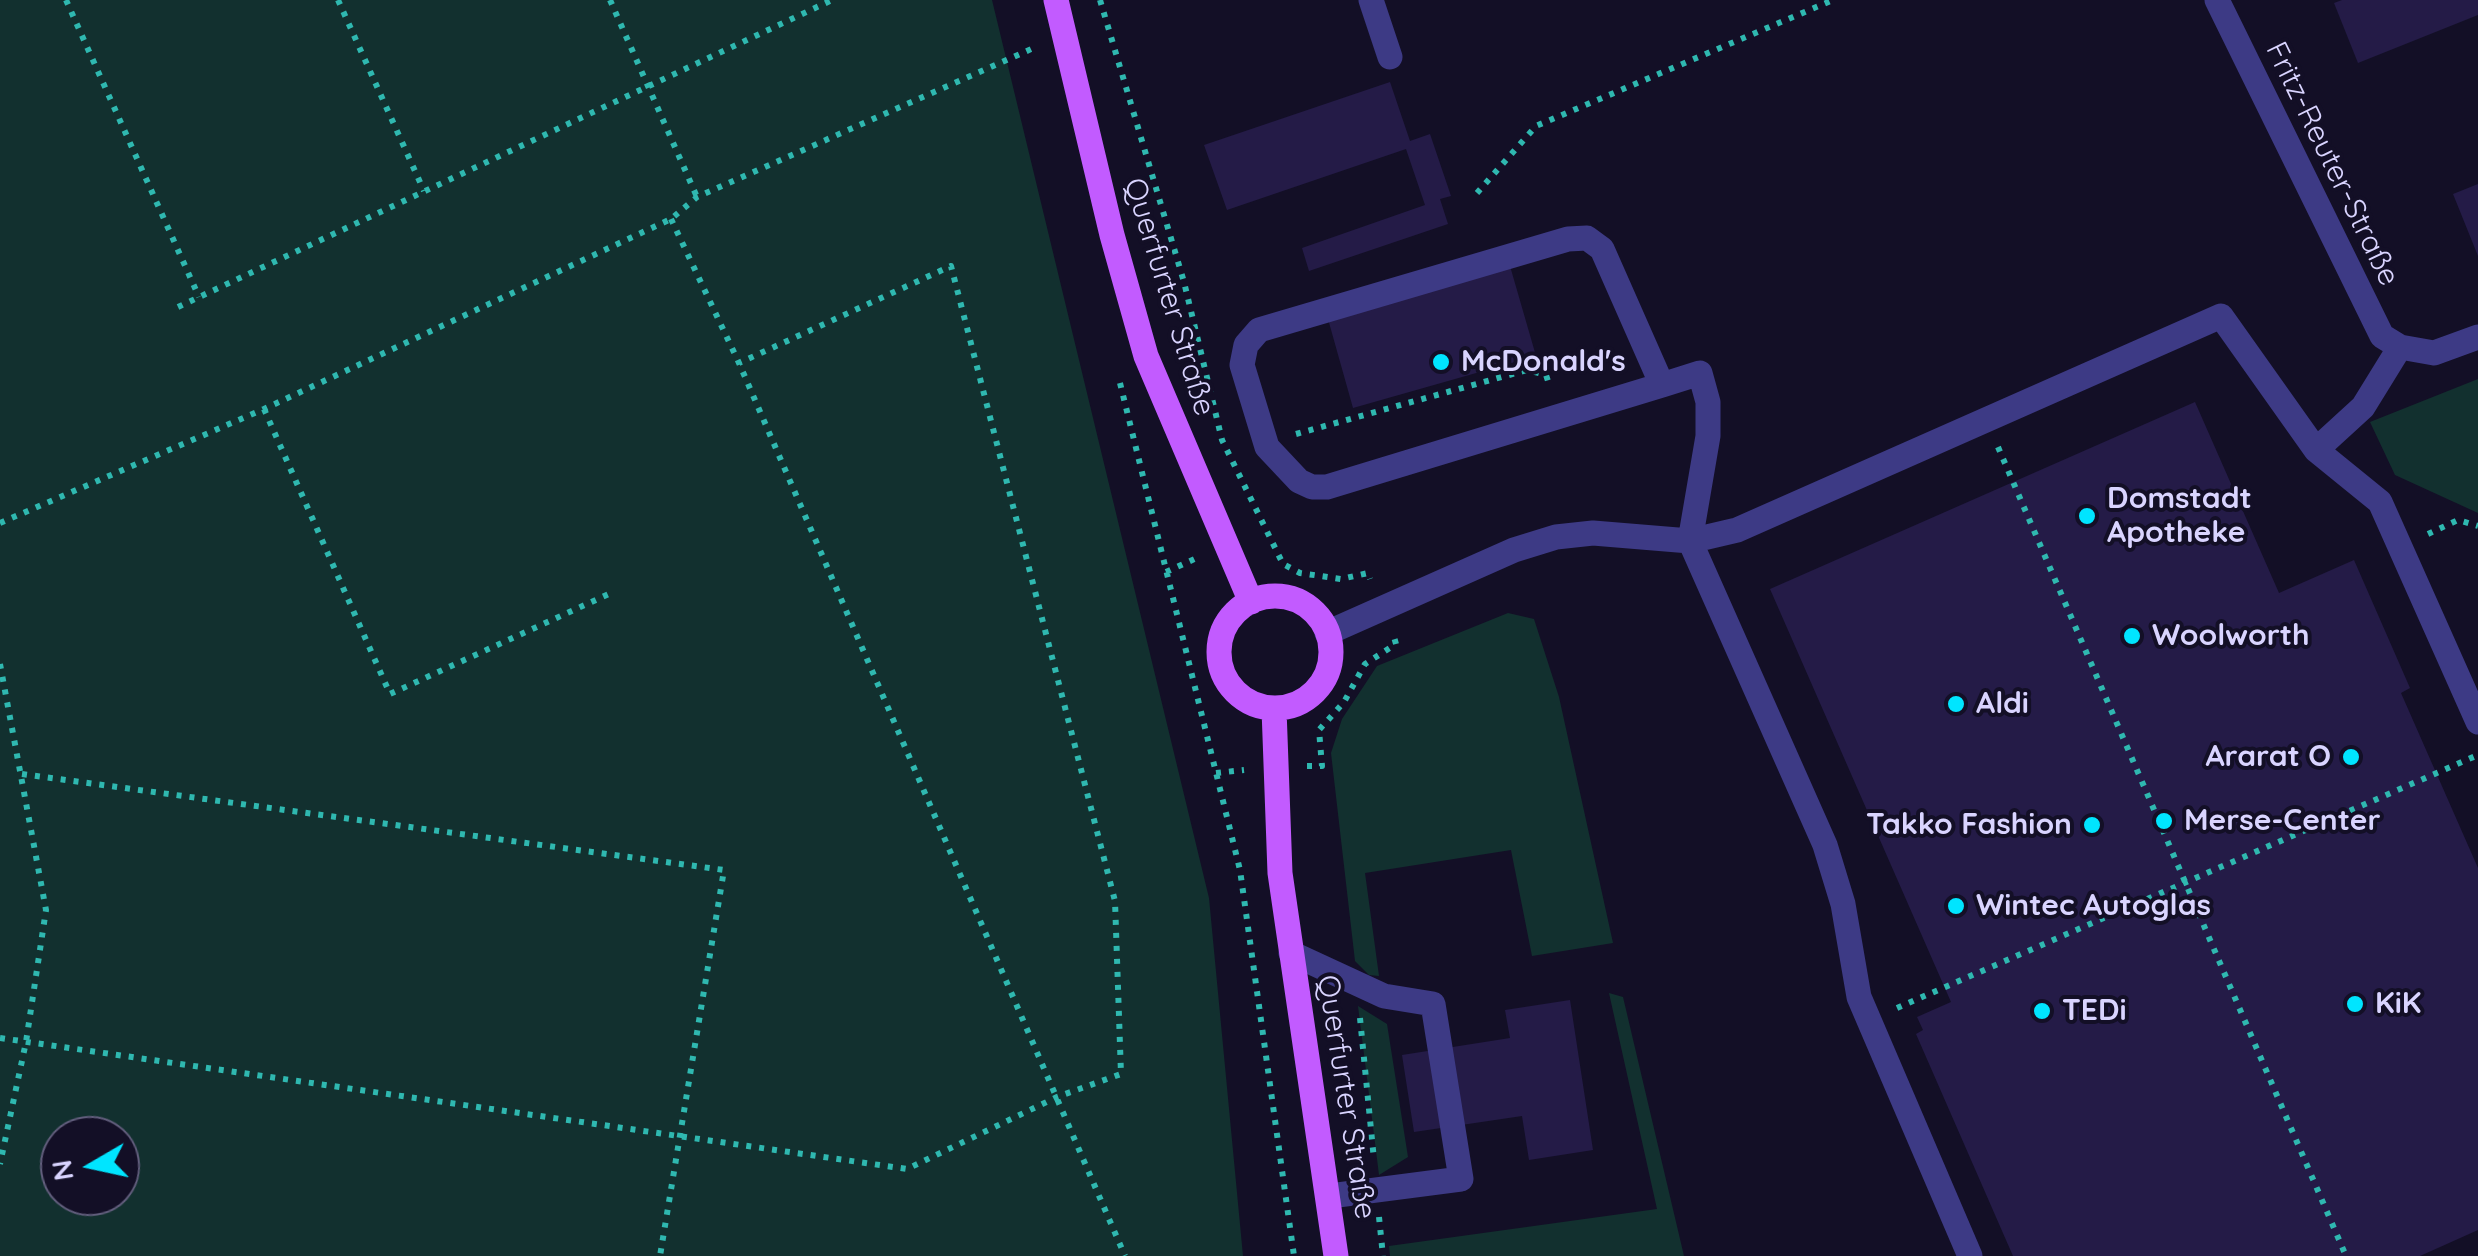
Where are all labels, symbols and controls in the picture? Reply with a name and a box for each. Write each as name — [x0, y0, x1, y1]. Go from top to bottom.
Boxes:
street label: Fritz-Reuter-Straße — [2257, 36, 2407, 292]
street label: Querfurter Straße — [1116, 174, 1222, 420]
place label: McDonald's — [1461, 344, 1626, 380]
marker: McDonald's — [1430, 351, 1452, 373]
place label: Domstadt Apotheke — [2107, 481, 2252, 552]
marker: Domstadt Apotheke — [2076, 505, 2098, 527]
place label: Woolworth — [2152, 618, 2310, 654]
marker: Woolworth — [2121, 625, 2143, 647]
place label: Aldi — [1976, 686, 2029, 722]
marker: Aldi — [1945, 693, 1967, 715]
place label: Ararat O — [2205, 739, 2331, 775]
marker: Ararat O — [2340, 746, 2362, 768]
place label: Merse-Center — [2184, 803, 2381, 839]
place label: Takko Fashion — [1866, 807, 2072, 843]
marker: Merse-Center — [2153, 810, 2175, 832]
marker: Takko Fashion — [2081, 814, 2103, 836]
place label: Wintec Autoglas — [1976, 888, 2211, 924]
marker: Wintec Autoglas — [1945, 895, 1967, 917]
street label: Querfurter Straße — [1309, 972, 1383, 1222]
place label: KiK — [2375, 986, 2421, 1022]
place label: TEDi — [2062, 993, 2126, 1029]
marker: KiK — [2344, 993, 2366, 1015]
marker: TEDi — [2031, 1000, 2053, 1022]
north arrow — [40, 1116, 140, 1216]
text: N — [43, 1158, 81, 1183]

